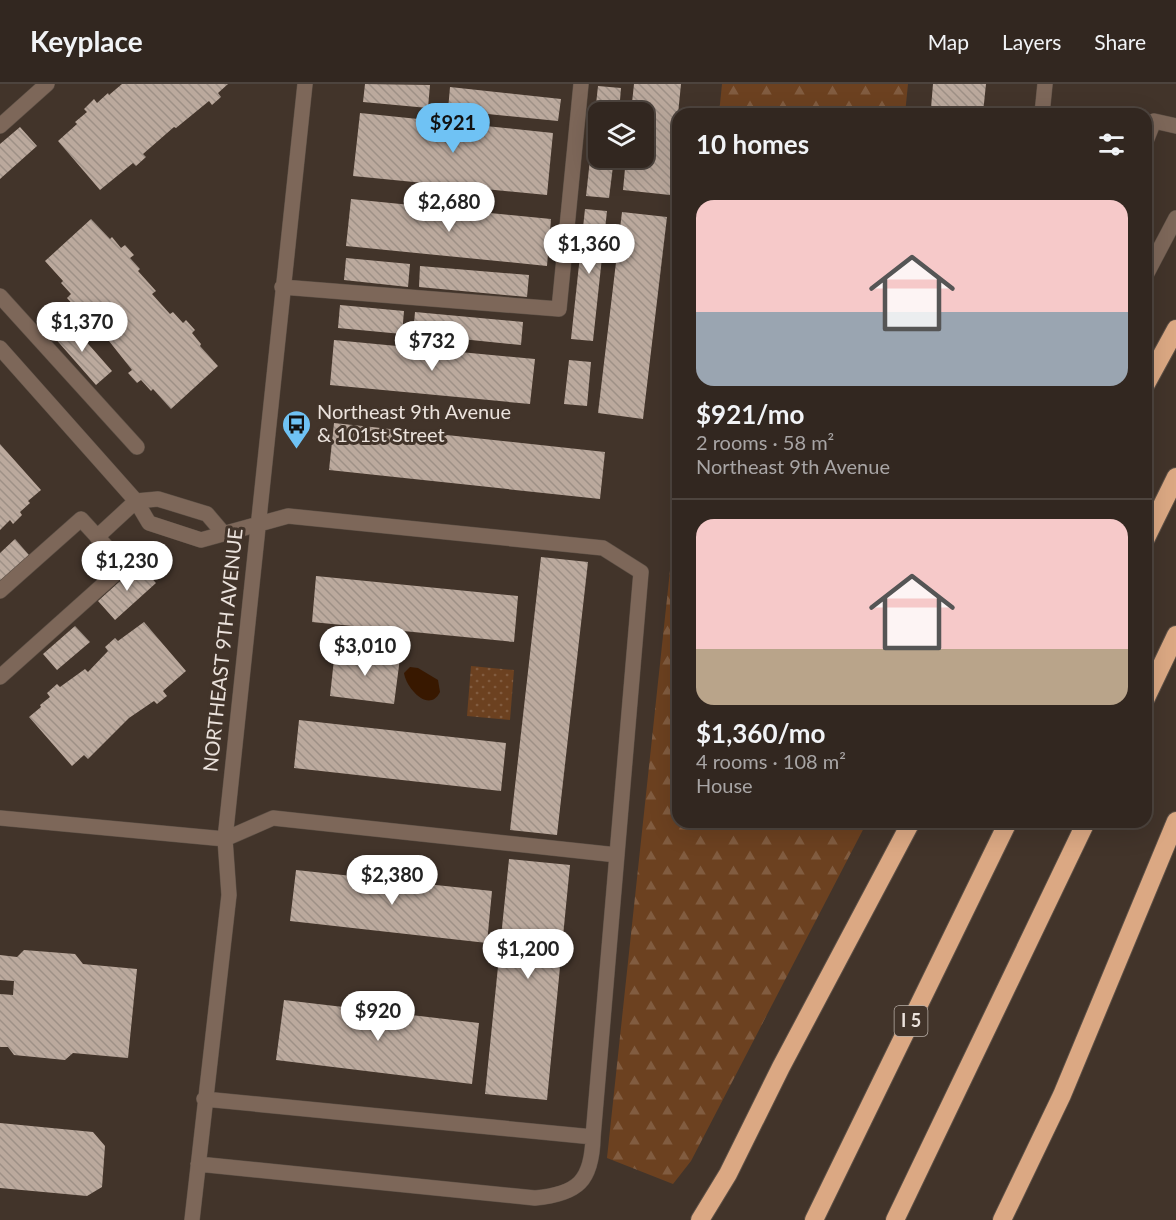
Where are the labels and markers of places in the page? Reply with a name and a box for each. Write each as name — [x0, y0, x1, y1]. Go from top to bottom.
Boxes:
pin: $921 — [417, 103, 489, 154]
pin: $2,680 — [400, 182, 498, 233]
pin: $1,360 — [540, 224, 638, 275]
pin: $1,370 — [33, 302, 131, 353]
pin: $732 — [396, 321, 468, 372]
place label: Northeast 9th Avenue & 101st Street — [317, 399, 511, 446]
bus stop icon: Northeast 9th Avenue & 101st Street — [280, 408, 312, 450]
pin: $1,230 — [78, 541, 176, 592]
pin: $3,010 — [316, 626, 414, 677]
pin: $2,380 — [343, 855, 441, 906]
pin: $1,200 — [479, 929, 577, 980]
pin: $920 — [342, 991, 414, 1042]

